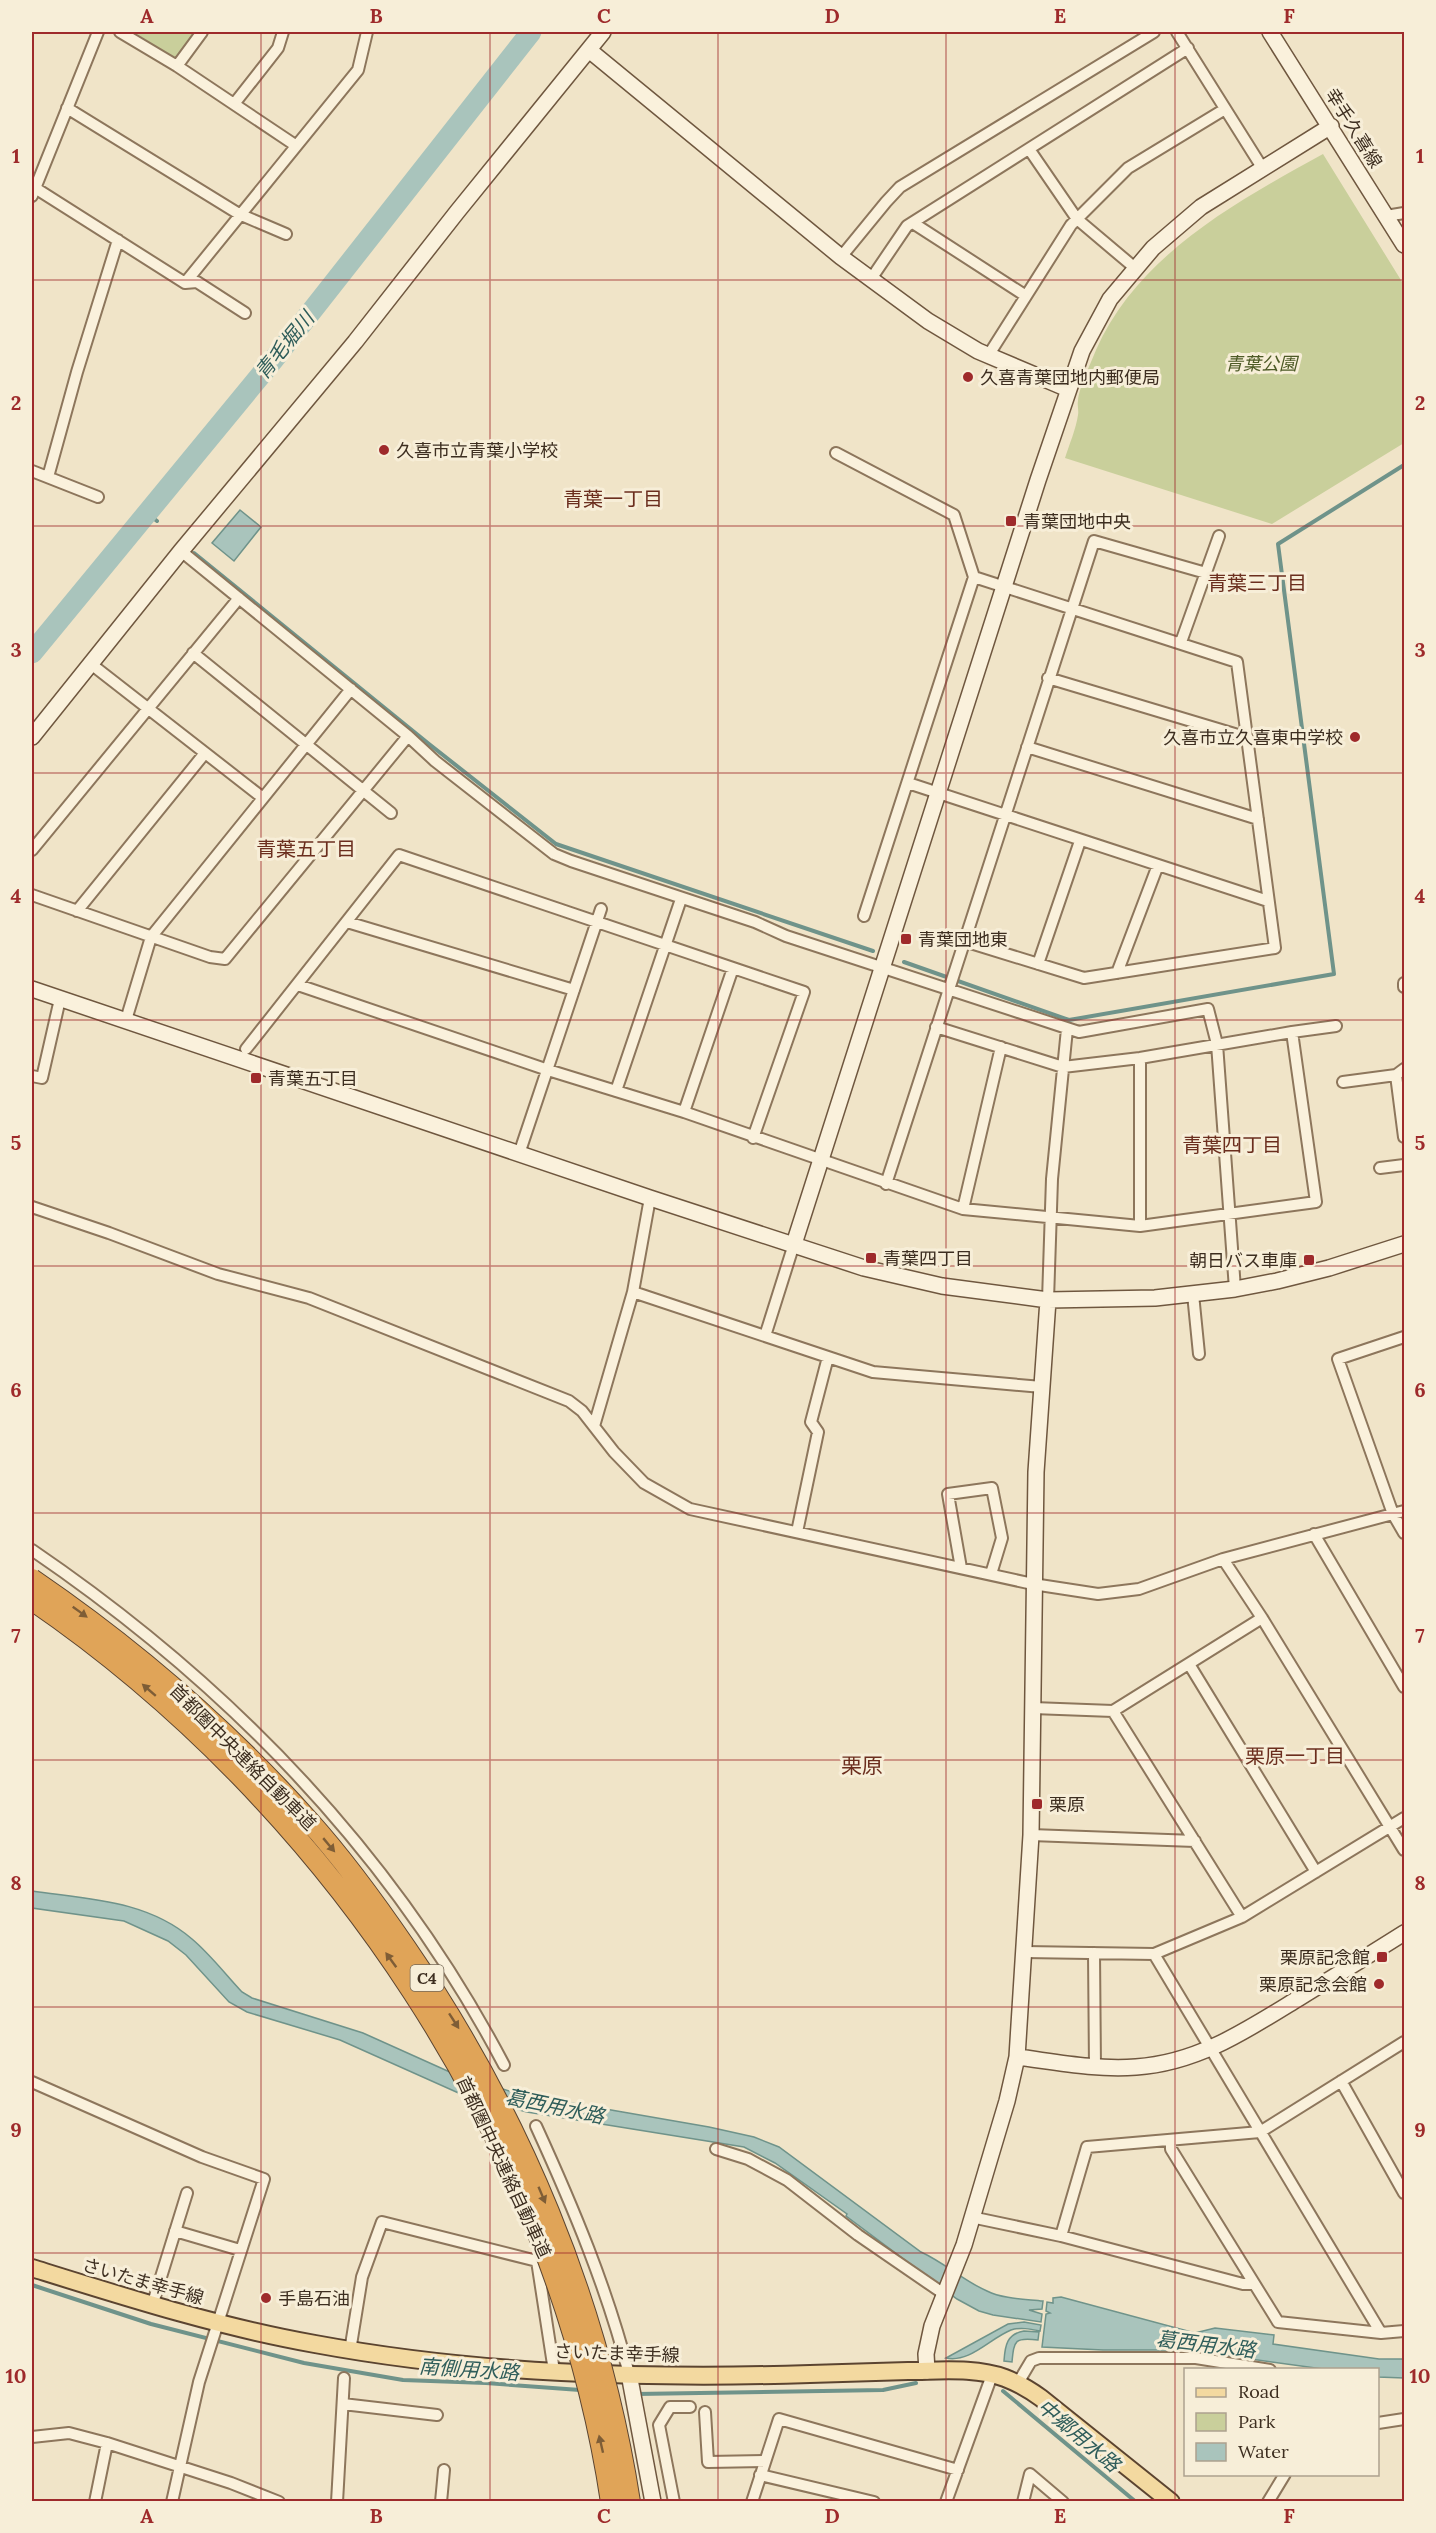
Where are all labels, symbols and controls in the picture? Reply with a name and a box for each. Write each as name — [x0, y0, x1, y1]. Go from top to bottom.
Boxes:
text: A — [140, 3, 154, 28]
text: B — [369, 3, 383, 28]
text: C — [597, 3, 611, 28]
text: D — [824, 3, 840, 28]
text: E — [1054, 3, 1066, 28]
text: F — [1283, 3, 1295, 28]
street label: 幸手久喜線 — [1320, 84, 1388, 172]
text: 1 — [12, 143, 20, 168]
text: 1 — [1416, 143, 1424, 168]
water label: 青毛堀川 — [249, 304, 320, 384]
park label: 青葉公園 — [1225, 352, 1300, 375]
place label: 久喜青葉団地内郵便局 — [980, 366, 1160, 389]
marker: 久喜青葉団地内郵便局 — [961, 370, 975, 384]
text: 2 — [11, 390, 21, 415]
text: 2 — [1415, 390, 1425, 415]
place label: 久喜市立青葉小学校 — [396, 439, 558, 462]
marker: 久喜市立青葉小学校 — [377, 443, 391, 457]
district label: 青葉一丁目 — [563, 486, 663, 511]
place label: 青葉団地中央 — [1023, 510, 1131, 533]
marker: 青葉団地中央 — [1004, 514, 1018, 528]
district label: 青葉三丁目 — [1207, 570, 1307, 595]
text: 3 — [10, 637, 22, 662]
text: 3 — [1414, 637, 1426, 662]
place label: 久喜市立久喜東中学校 — [1163, 726, 1343, 749]
marker: 久喜市立久喜東中学校 — [1348, 730, 1362, 744]
district label: 青葉五丁目 — [256, 836, 356, 861]
text: 4 — [11, 883, 22, 908]
text: 4 — [1415, 883, 1426, 908]
place label: 青葉団地東 — [918, 928, 1008, 951]
marker: 青葉団地東 — [899, 932, 913, 946]
place label: 青葉五丁目 — [268, 1067, 358, 1090]
marker: 青葉五丁目 — [249, 1071, 263, 1085]
text: 5 — [11, 1130, 22, 1155]
text: 5 — [1415, 1130, 1426, 1155]
district label: 青葉四丁目 — [1182, 1132, 1282, 1157]
place label: 青葉四丁目 — [883, 1247, 973, 1270]
place label: 朝日バス車庫 — [1189, 1249, 1297, 1272]
marker: 青葉四丁目 — [864, 1251, 878, 1265]
marker: 朝日バス車庫 — [1302, 1253, 1316, 1267]
text: 6 — [10, 1377, 22, 1402]
text: 6 — [1414, 1377, 1426, 1402]
one-way arrow — [71, 1606, 87, 1618]
text: 7 — [11, 1623, 21, 1648]
text: 7 — [1415, 1623, 1425, 1648]
street label: 首都圏中央連絡自動車道 — [165, 1679, 321, 1835]
one-way arrow — [142, 1684, 157, 1697]
district label: 栗原一丁目 — [1245, 1743, 1345, 1768]
district label: 栗原 — [841, 1752, 883, 1779]
place label: 栗原 — [1049, 1793, 1085, 1816]
marker: 栗原 — [1030, 1797, 1044, 1811]
one-way arrow — [322, 1837, 335, 1852]
text: 8 — [10, 1870, 22, 1895]
text: 8 — [1414, 1870, 1426, 1895]
place label: 栗原記念館 — [1280, 1946, 1370, 1969]
marker: 栗原記念館 — [1375, 1950, 1389, 1964]
one-way arrow — [385, 1952, 397, 1968]
road number: C4 — [410, 1965, 444, 1991]
place label: 栗原記念会館 — [1259, 1973, 1367, 1996]
marker: 栗原記念会館 — [1372, 1977, 1386, 1991]
one-way arrow — [448, 2012, 460, 2028]
street label: 首都圏中央連絡自動車道 — [452, 2072, 556, 2262]
water label: 葛西用水路 — [503, 2083, 608, 2129]
text: 9 — [10, 2117, 22, 2142]
text: 9 — [1414, 2117, 1426, 2142]
one-way arrow — [537, 2186, 546, 2203]
street label: さいたま幸手線 — [80, 2253, 206, 2309]
place label: 手島石油 — [278, 2287, 350, 2310]
marker: 手島石油 — [259, 2291, 273, 2305]
water label: 葛西用水路 — [1155, 2325, 1259, 2363]
street label: さいたま幸手線 — [554, 2339, 680, 2367]
water label: 南側用水路 — [418, 2353, 522, 2385]
text: 10 — [6, 2363, 26, 2388]
text: 10 — [1410, 2363, 1430, 2388]
legend — [1184, 2368, 1379, 2476]
text: Road — [1238, 2380, 1280, 2403]
water label: 中郷用水路 — [1033, 2393, 1127, 2478]
text: Park — [1238, 2410, 1276, 2433]
one-way arrow — [595, 2435, 605, 2453]
text: Water — [1238, 2440, 1289, 2463]
text: A — [140, 2503, 154, 2528]
text: B — [369, 2503, 383, 2528]
text: C — [597, 2503, 611, 2528]
text: D — [824, 2503, 840, 2528]
text: E — [1054, 2503, 1066, 2528]
text: F — [1283, 2503, 1295, 2528]

